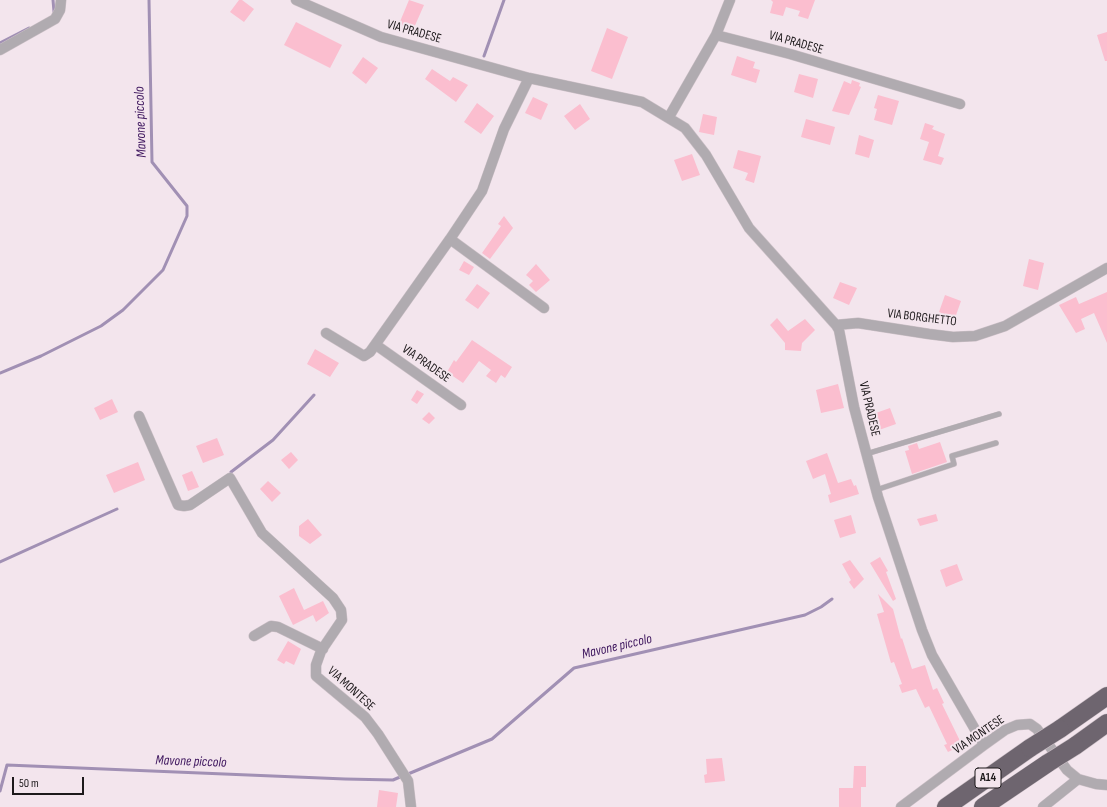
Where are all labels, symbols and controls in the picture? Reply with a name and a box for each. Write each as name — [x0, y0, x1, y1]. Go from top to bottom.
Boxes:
street label: VIA PRADESE — [385, 17, 443, 47]
street label: VIA PRADESE — [767, 28, 825, 58]
water label: Mavone piccolo — [131, 86, 151, 158]
street label: VIA BORGHETTO — [887, 306, 957, 330]
street label: VIA PRADESE — [399, 342, 453, 386]
street label: VIA PRADESE — [855, 380, 883, 438]
water label: Mavone piccolo — [580, 631, 654, 663]
street label: VIA MONTESE — [324, 664, 378, 714]
street label: VIA MONTESE — [950, 712, 1008, 758]
water label: Mavone piccolo — [155, 752, 227, 772]
road number: A14 — [975, 768, 1001, 788]
scale bar — [14, 769, 86, 795]
text: 50 m — [19, 776, 39, 791]

